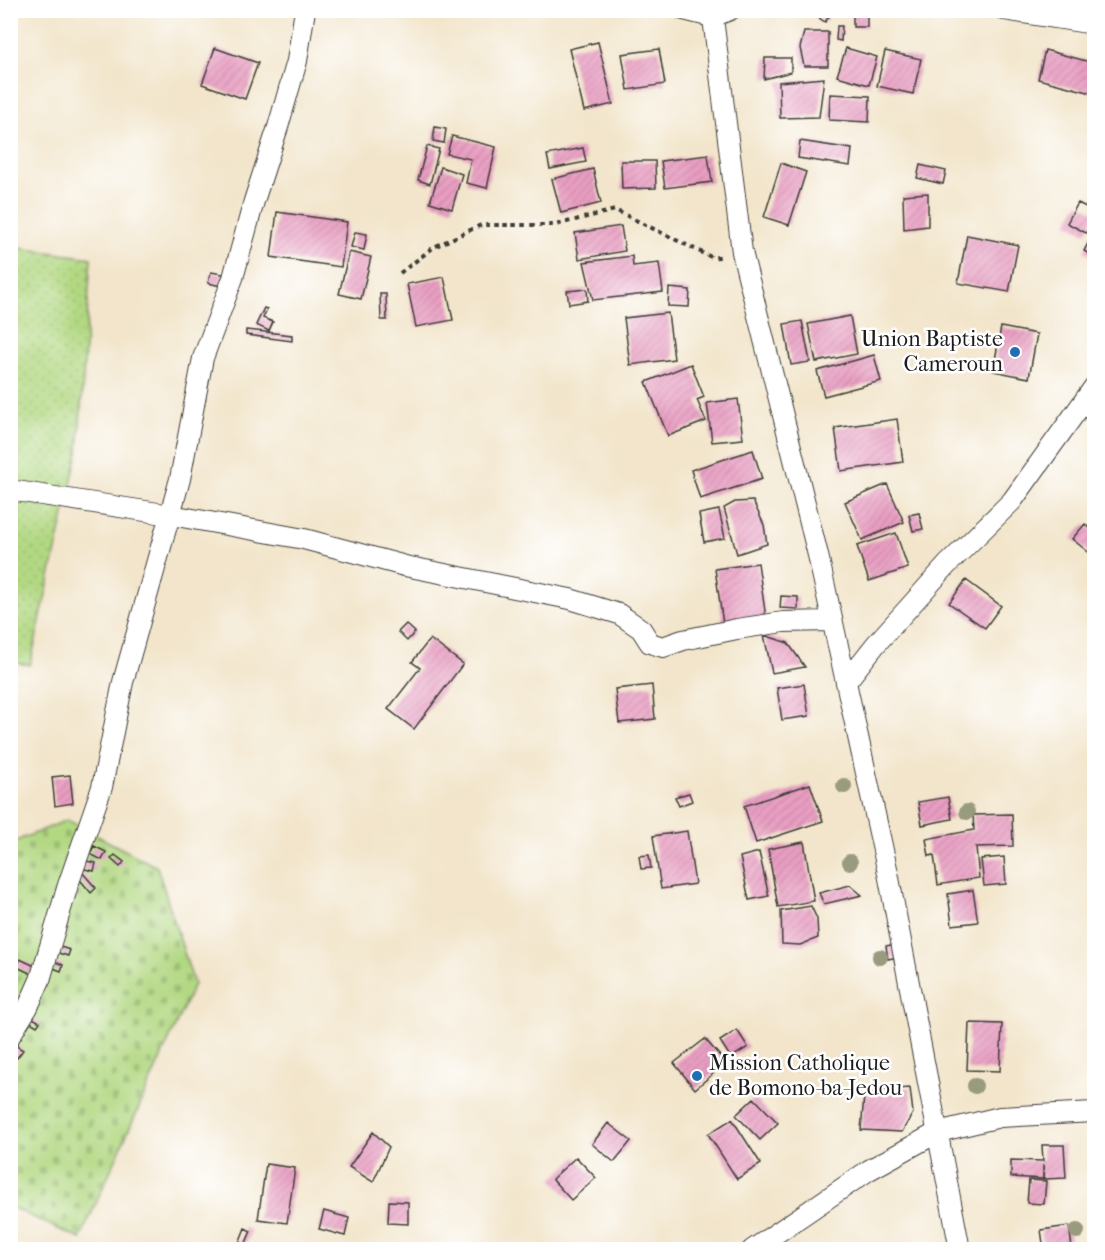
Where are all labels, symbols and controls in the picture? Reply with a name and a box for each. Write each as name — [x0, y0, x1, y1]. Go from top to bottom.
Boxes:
place label: Union Baptiste Cameroun — [861, 326, 1003, 377]
marker: Union Baptiste Cameroun — [1008, 345, 1022, 359]
place label: Mission Catholique de Bomono-ba-Jedou — [709, 1050, 903, 1101]
marker: Mission Catholique de Bomono-ba-Jedou — [690, 1069, 704, 1083]

